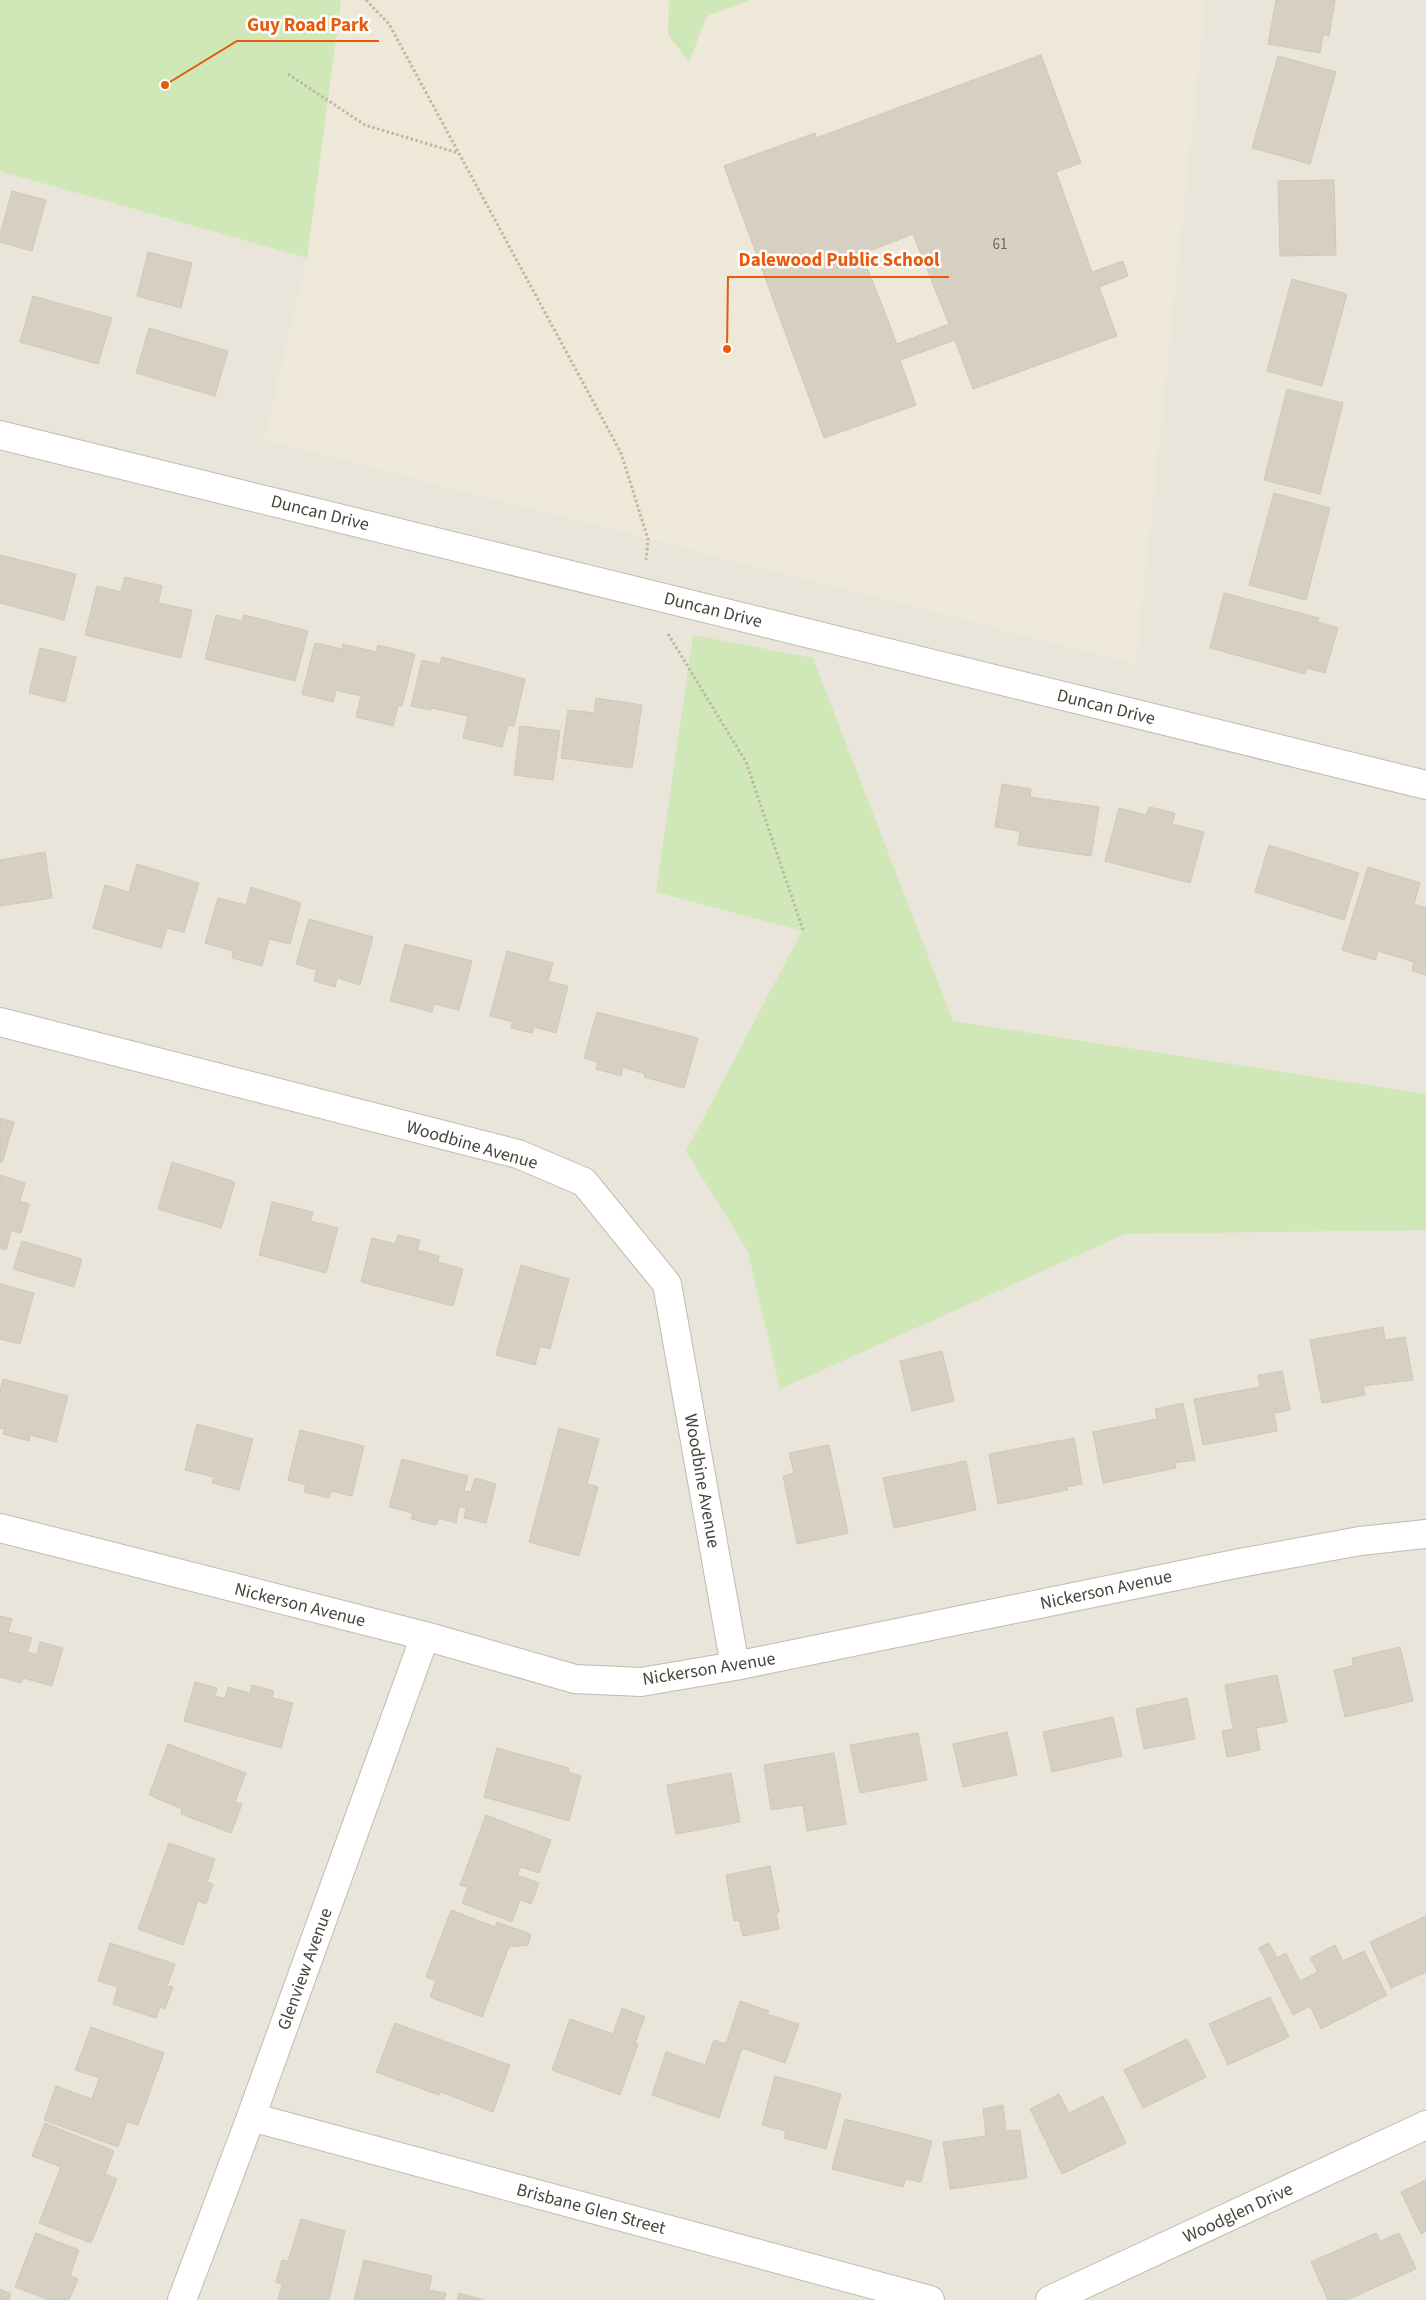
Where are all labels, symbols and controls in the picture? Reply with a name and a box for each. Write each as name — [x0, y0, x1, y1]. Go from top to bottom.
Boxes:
callout: Guy Road Park — [237, 7, 379, 41]
text: Guy Road Park — [247, 12, 369, 39]
house number: 61 — [993, 234, 1007, 255]
callout: Dalewood Public School — [728, 243, 949, 277]
text: Dalewood Public School — [739, 247, 940, 274]
street label: Duncan Drive — [268, 489, 372, 537]
street label: Duncan Drive — [661, 586, 765, 634]
street label: Duncan Drive — [1054, 683, 1158, 731]
street label: Woodbine Avenue — [403, 1114, 541, 1176]
street label: Woodbine Avenue — [678, 1412, 726, 1550]
street label: Nickerson Avenue — [1038, 1564, 1174, 1616]
street label: Nickerson Avenue — [232, 1577, 368, 1633]
street label: Nickerson Avenue — [641, 1646, 777, 1692]
street label: Glenview Avenue — [271, 1904, 339, 2034]
street label: Brisbane Glen Street — [514, 2177, 668, 2241]
street label: Woodglen Drive — [1179, 2177, 1297, 2249]

